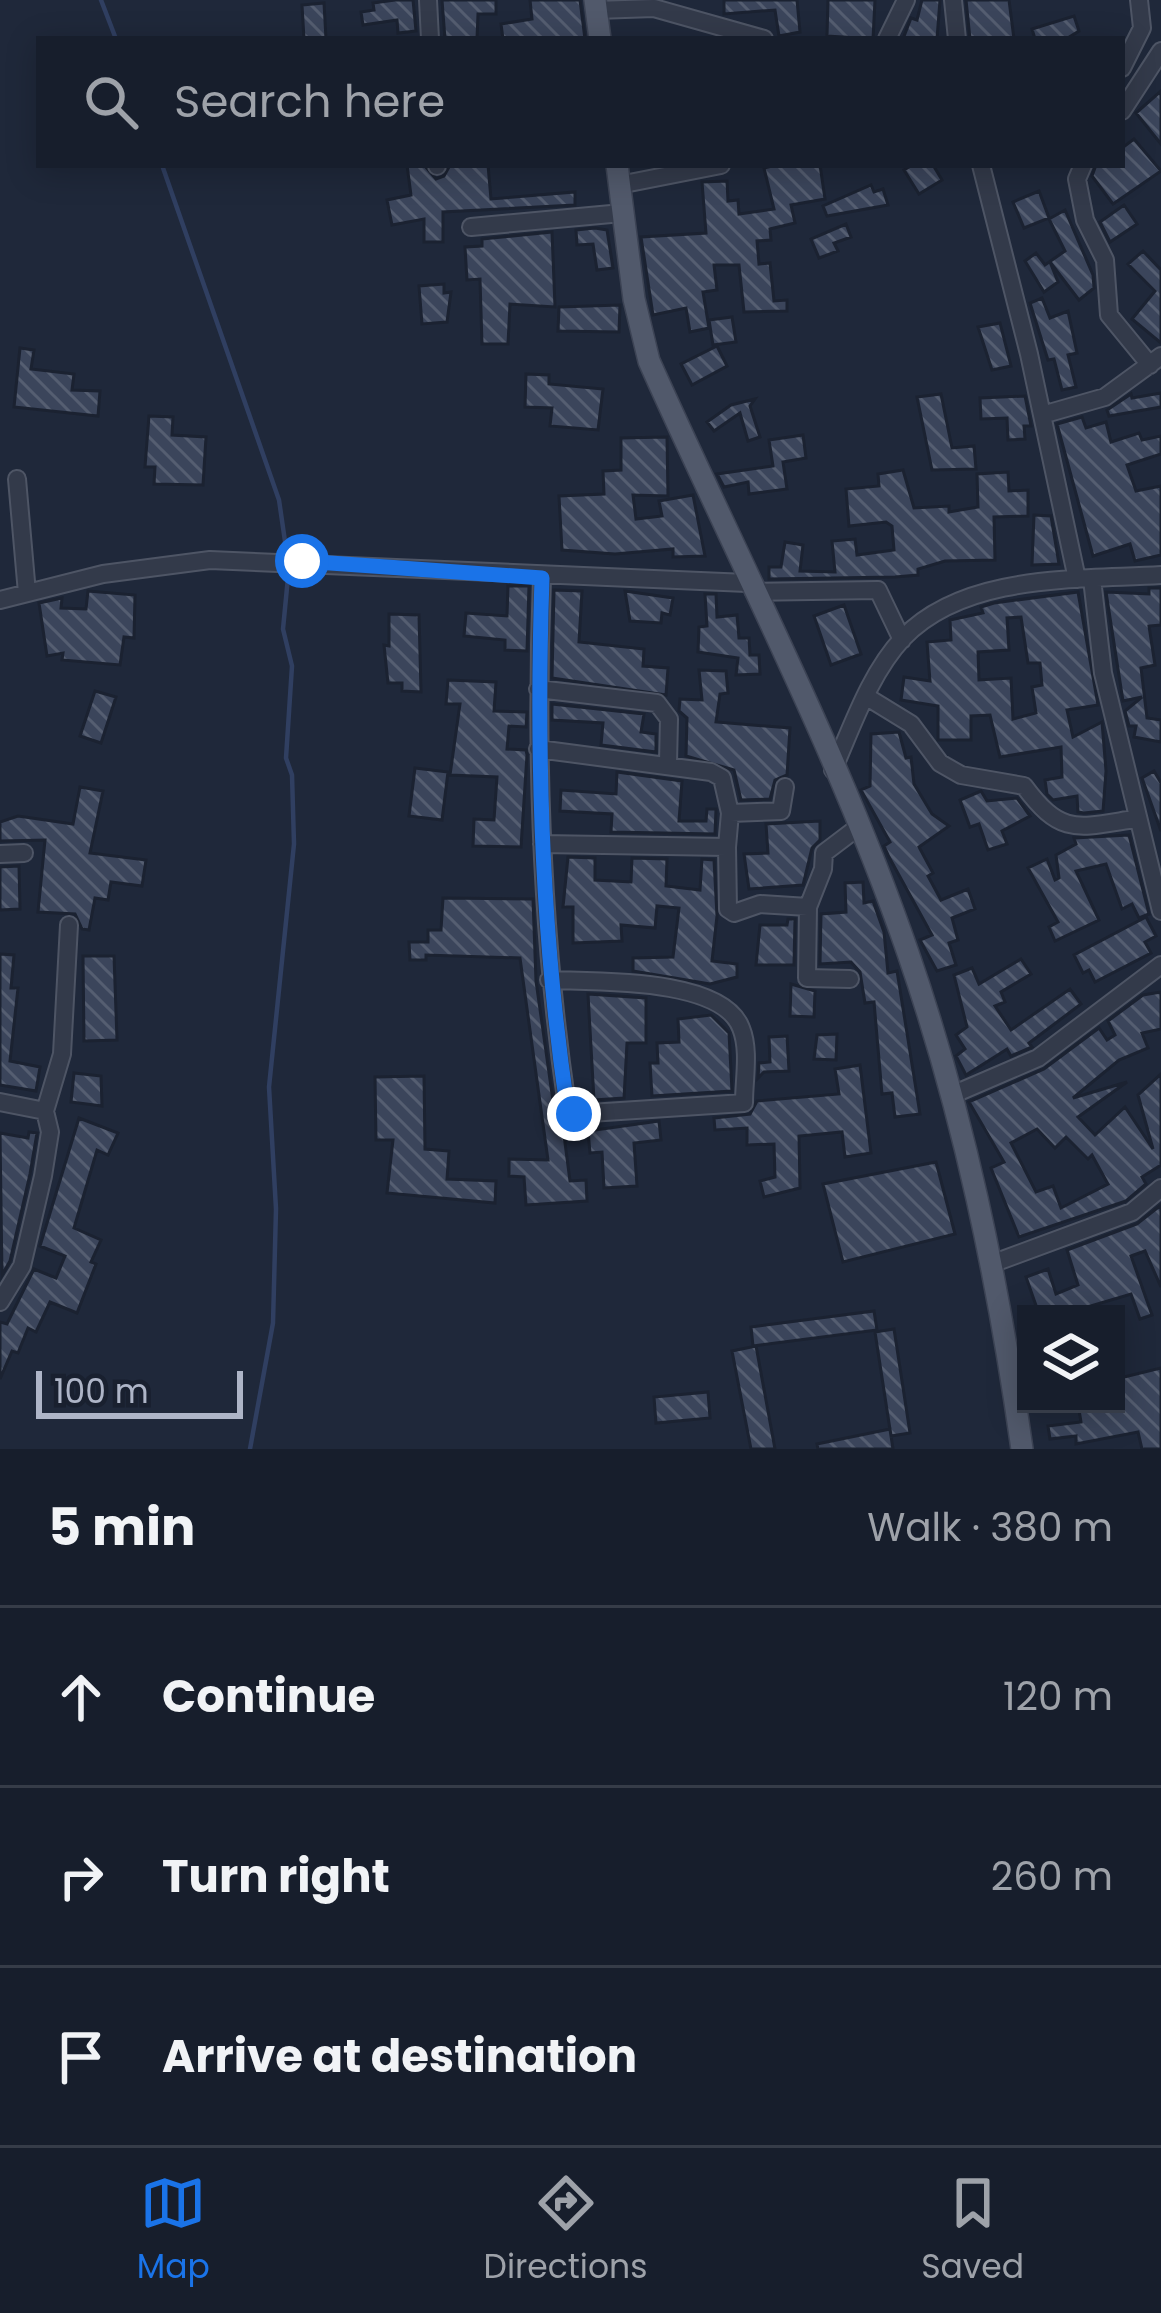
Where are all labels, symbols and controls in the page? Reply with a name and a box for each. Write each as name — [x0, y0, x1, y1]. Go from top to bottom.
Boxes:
search box — [36, 36, 1125, 168]
icon: search — [78, 69, 144, 135]
text: Search here — [174, 70, 445, 133]
route start — [275, 534, 329, 588]
route end — [547, 1087, 601, 1141]
map controls — [1017, 1305, 1125, 1413]
button: layers — [1017, 1305, 1125, 1413]
scale bar — [36, 1365, 243, 1418]
text: 100 m — [54, 1368, 149, 1415]
text: 5 min — [48, 1491, 195, 1563]
text: Walk · 380 m — [867, 1500, 1113, 1555]
icon: ahead — [48, 1664, 114, 1730]
text: Continue — [162, 1665, 375, 1728]
text: 120 m — [1003, 1669, 1113, 1724]
icon: right — [48, 1844, 114, 1910]
text: Turn right — [162, 1845, 390, 1908]
text: 260 m — [991, 1849, 1113, 1904]
icon: arrive — [48, 2024, 114, 2090]
text: Arrive at destination — [162, 2025, 637, 2088]
tab: Map — [137, 2170, 210, 2292]
tab: Directions — [484, 2170, 647, 2292]
tab: Saved — [921, 2170, 1024, 2292]

